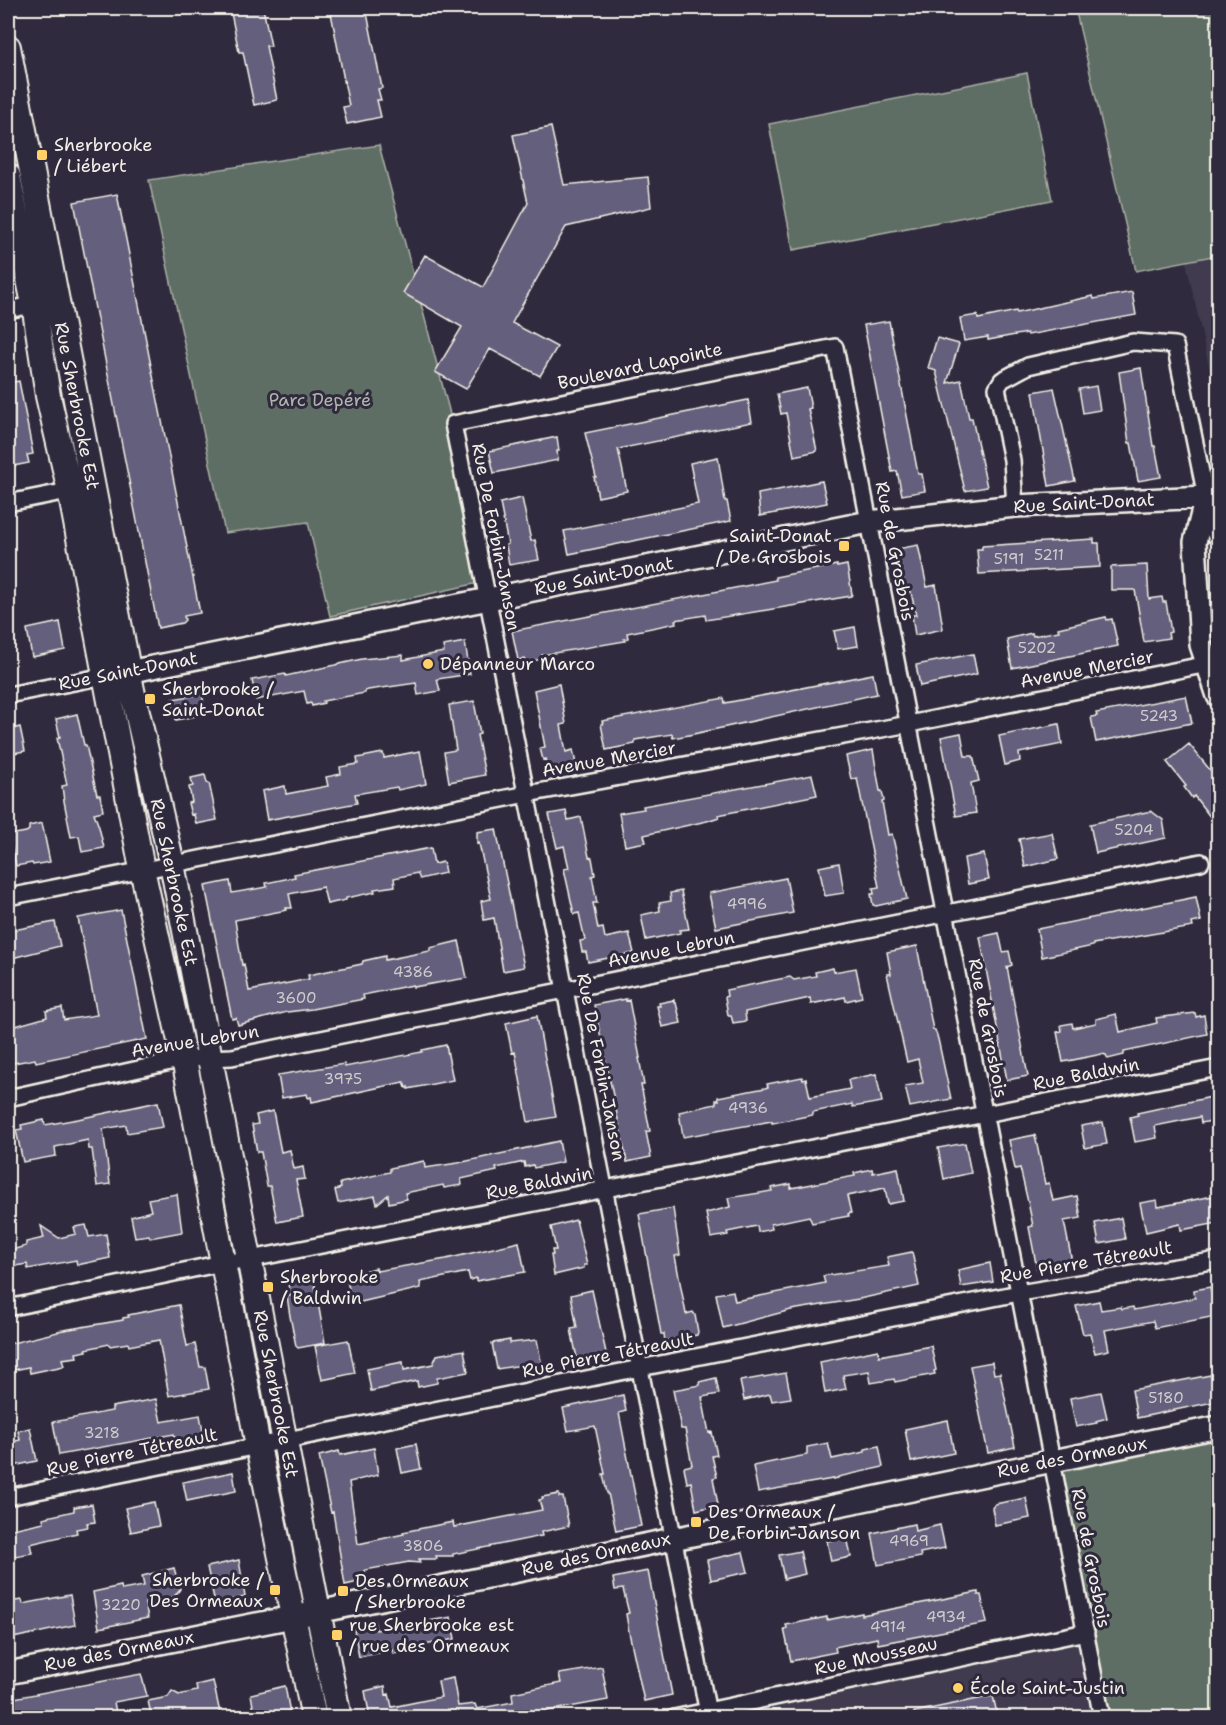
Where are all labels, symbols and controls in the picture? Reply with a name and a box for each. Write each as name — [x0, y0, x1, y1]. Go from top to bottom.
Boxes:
place label: Sherbrooke / Liébert — [54, 133, 152, 178]
marker: Sherbrooke / Liébert — [35, 148, 49, 162]
street label: Rue Sherbrooke Est — [49, 320, 105, 492]
street label: Boulevard Lapointe — [556, 337, 724, 395]
park label: Parc Depéré — [269, 388, 371, 412]
street label: Rue De Forbin-Janson — [466, 441, 526, 633]
street label: Rue de Grosbois — [870, 479, 920, 623]
street label: Rue Saint-Donat — [1013, 487, 1155, 519]
place label: Saint-Donat / De Grosbois — [716, 524, 832, 569]
marker: Saint-Donat / De Grosbois — [837, 539, 851, 553]
house number: 5211 — [1034, 545, 1064, 565]
house number: 5191 — [994, 549, 1024, 569]
street label: Rue Saint-Donat — [532, 551, 676, 601]
house number: 5202 — [1018, 638, 1056, 658]
street label: Avenue Mercier — [1018, 644, 1156, 694]
street label: Rue Saint-Donat — [56, 646, 200, 696]
place label: Dépanneur Marco — [440, 652, 595, 676]
marker: Dépanneur Marco — [421, 657, 435, 671]
place label: Sherbrooke / Saint-Donat — [162, 677, 274, 722]
marker: Sherbrooke / Saint-Donat — [143, 692, 157, 706]
house number: 5243 — [1140, 706, 1178, 726]
street label: Avenue Mercier — [540, 735, 678, 783]
street label: Rue Sherbrooke Est — [145, 796, 203, 968]
house number: 5204 — [1115, 820, 1153, 840]
house number: 4996 — [727, 894, 767, 914]
street label: Avenue Lebrun — [605, 925, 737, 973]
street label: Rue de Grosbois — [963, 956, 1013, 1100]
house number: 4386 — [393, 962, 433, 982]
street label: Rue De Forbin-Janson — [571, 971, 631, 1163]
house number: 3600 — [275, 988, 317, 1008]
street label: Avenue Lebrun — [129, 1019, 261, 1063]
street label: Rue Baldwin — [1031, 1052, 1141, 1096]
house number: 3975 — [324, 1069, 362, 1089]
house number: 4936 — [728, 1098, 768, 1118]
street label: Rue Baldwin — [484, 1161, 594, 1205]
street label: Rue Pierre Tétreault — [998, 1235, 1174, 1289]
place label: Sherbrooke / Baldwin — [280, 1265, 378, 1310]
marker: Sherbrooke / Baldwin — [261, 1280, 275, 1294]
street label: Rue Sherbrooke Est — [248, 1308, 304, 1480]
street label: Rue Pierre Tétreault — [520, 1327, 696, 1383]
house number: 5180 — [1148, 1388, 1184, 1408]
street label: Rue Pierre Tétreault — [44, 1422, 220, 1482]
house number: 3218 — [84, 1423, 120, 1443]
street label: Rue des Ormeaux — [995, 1431, 1149, 1483]
street label: Rue de Grosbois — [1066, 1486, 1116, 1630]
place label: Des Ormeaux / De Forbin-Janson — [708, 1500, 860, 1545]
marker: Des Ormeaux / De Forbin-Janson — [689, 1515, 703, 1529]
street label: Rue des Ormeaux — [519, 1526, 673, 1582]
house number: 4969 — [889, 1531, 929, 1551]
house number: 3806 — [403, 1536, 444, 1556]
place label: Sherbrooke / Des Ormeaux — [149, 1568, 265, 1613]
place label: Des Ormeaux / Sherbrooke — [355, 1569, 469, 1614]
marker: Sherbrooke / Des Ormeaux — [268, 1583, 282, 1597]
marker: Des Ormeaux / Sherbrooke — [336, 1584, 350, 1598]
house number: 3220 — [101, 1595, 141, 1615]
house number: 4934 — [926, 1607, 966, 1627]
place label: rue Sherbrooke est / rue des Ormeaux — [349, 1613, 515, 1658]
house number: 4914 — [870, 1617, 906, 1637]
street label: Rue des Ormeaux — [42, 1625, 196, 1677]
marker: rue Sherbrooke est / rue des Ormeaux — [330, 1628, 344, 1642]
street label: Rue Mousseau — [812, 1631, 940, 1681]
place label: École Saint-Justin — [970, 1676, 1125, 1700]
marker: École Saint-Justin — [951, 1681, 965, 1695]

